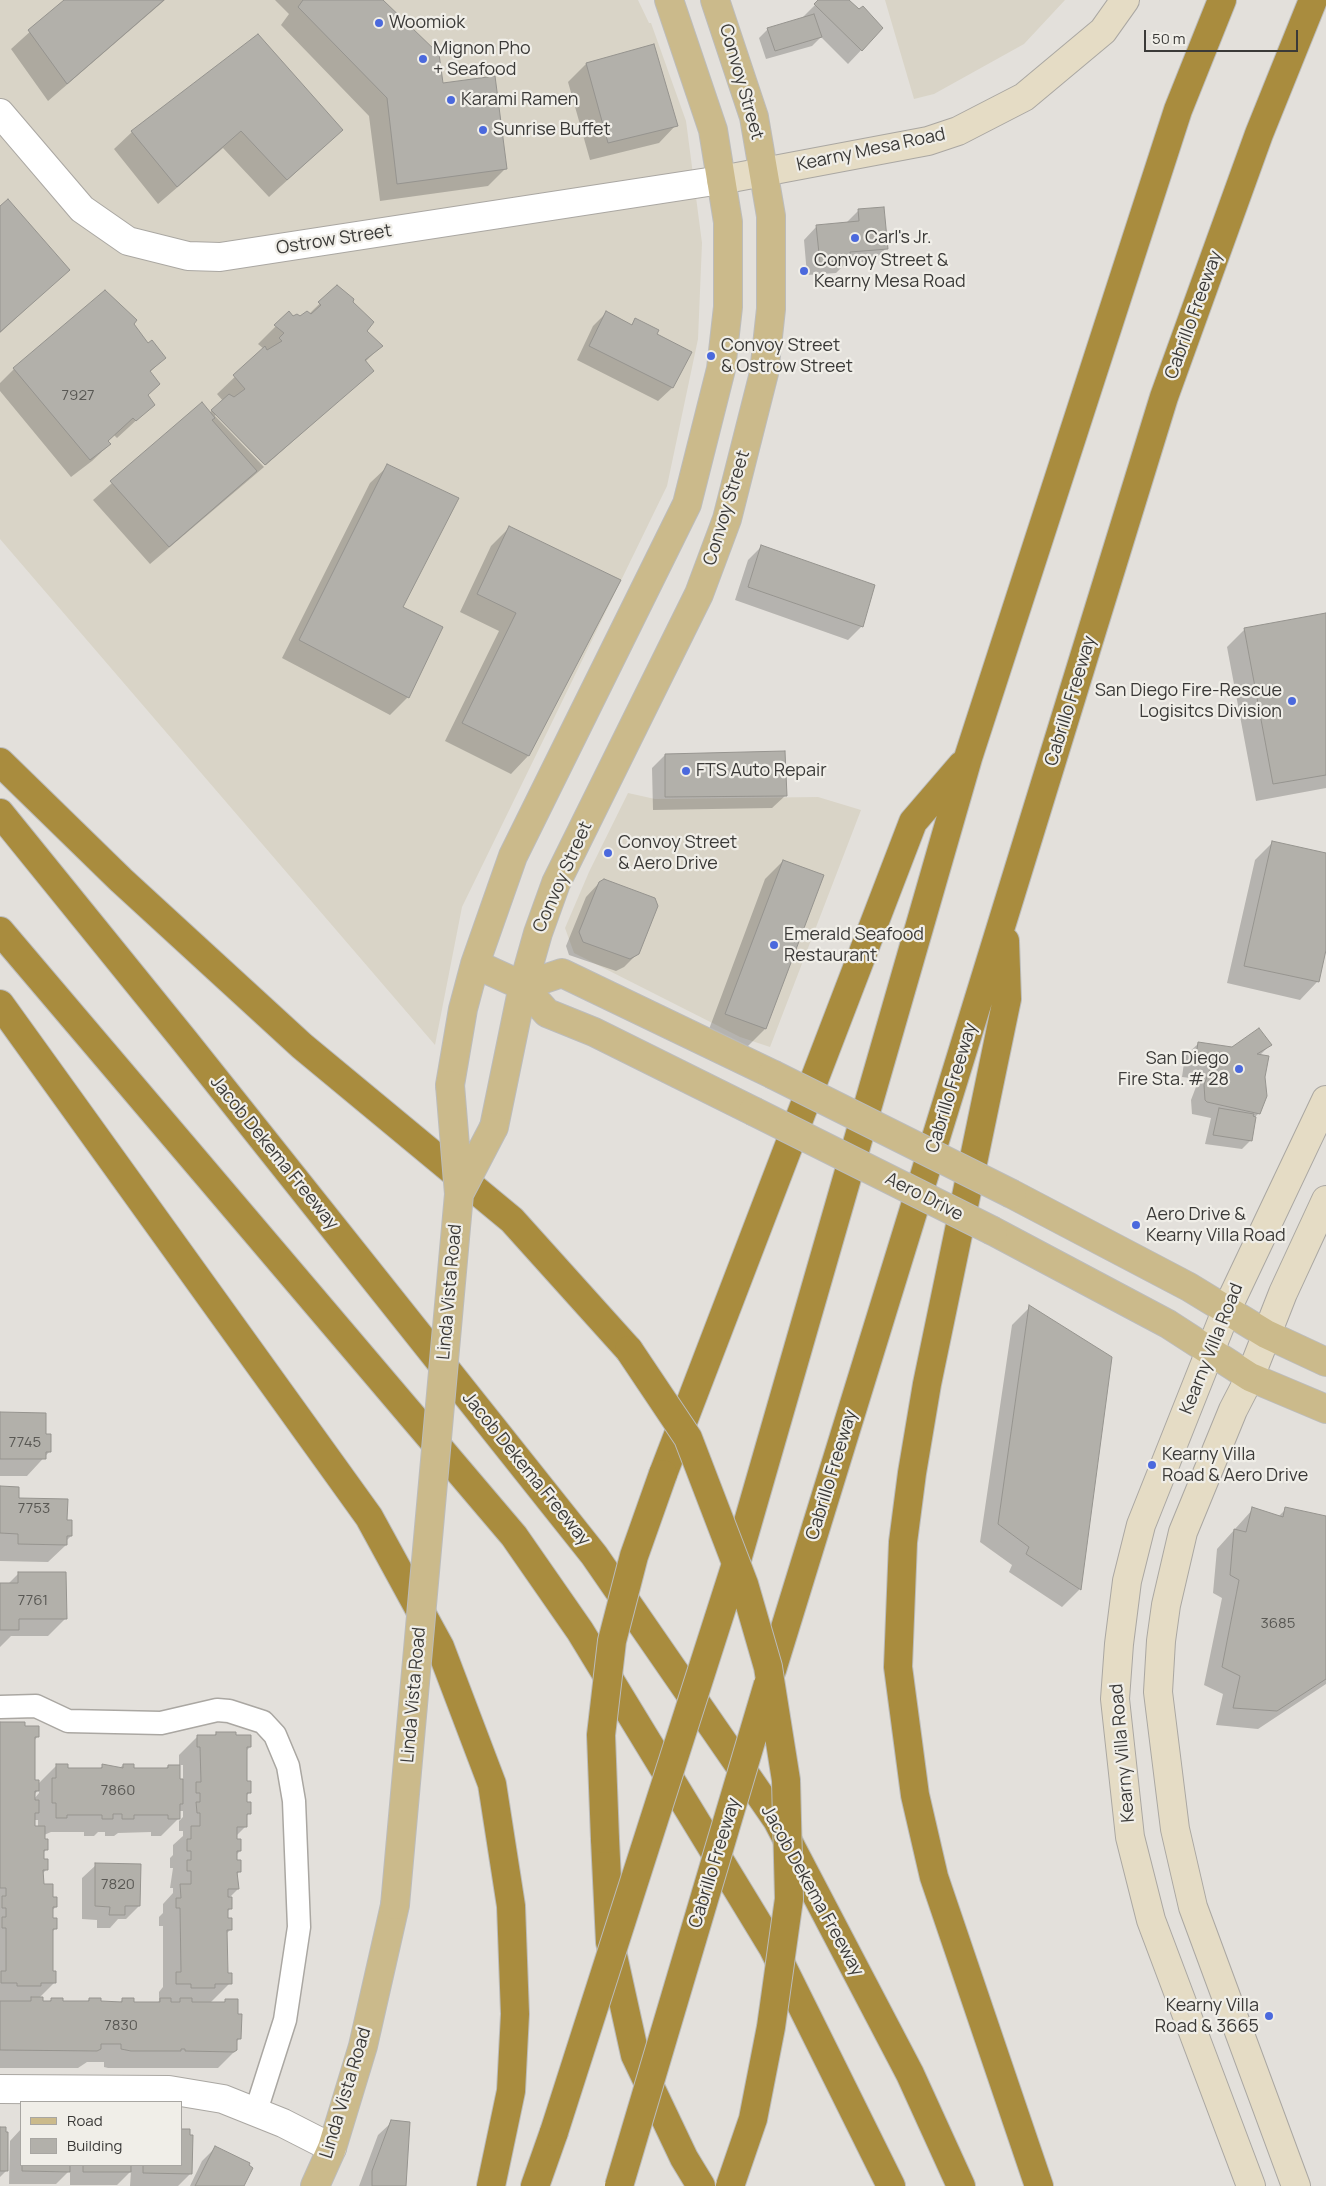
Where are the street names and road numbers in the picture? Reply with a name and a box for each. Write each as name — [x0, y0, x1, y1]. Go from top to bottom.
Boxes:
street label: Convoy Street — [714, 22, 768, 142]
street label: Kearny Mesa Road — [795, 124, 947, 176]
street label: Ostrow Street — [275, 220, 393, 260]
street label: Cabrillo Freeway — [1161, 248, 1227, 382]
street label: Convoy Street — [699, 448, 755, 568]
street label: Cabrillo Freeway — [1041, 633, 1101, 769]
street label: Convoy Street — [529, 818, 597, 936]
street label: Cabrillo Freeway — [922, 1020, 982, 1156]
street label: Jacob Dekema Freeway — [205, 1072, 343, 1234]
street label: Aero Drive — [881, 1168, 967, 1226]
street label: Linda Vista Road — [433, 1223, 467, 1361]
street label: Kearny Villa Road — [1176, 1280, 1248, 1418]
street label: Jacob Dekema Freeway — [457, 1388, 595, 1550]
street label: Cabrillo Freeway — [802, 1407, 862, 1543]
street label: Linda Vista Road — [397, 1626, 431, 1764]
street label: Kearny Villa Road — [1106, 1683, 1140, 1823]
street label: Cabrillo Freeway — [685, 1795, 745, 1931]
street label: Jacob Dekema Freeway — [756, 1802, 868, 1980]
street label: Linda Vista Road — [316, 2025, 376, 2161]

